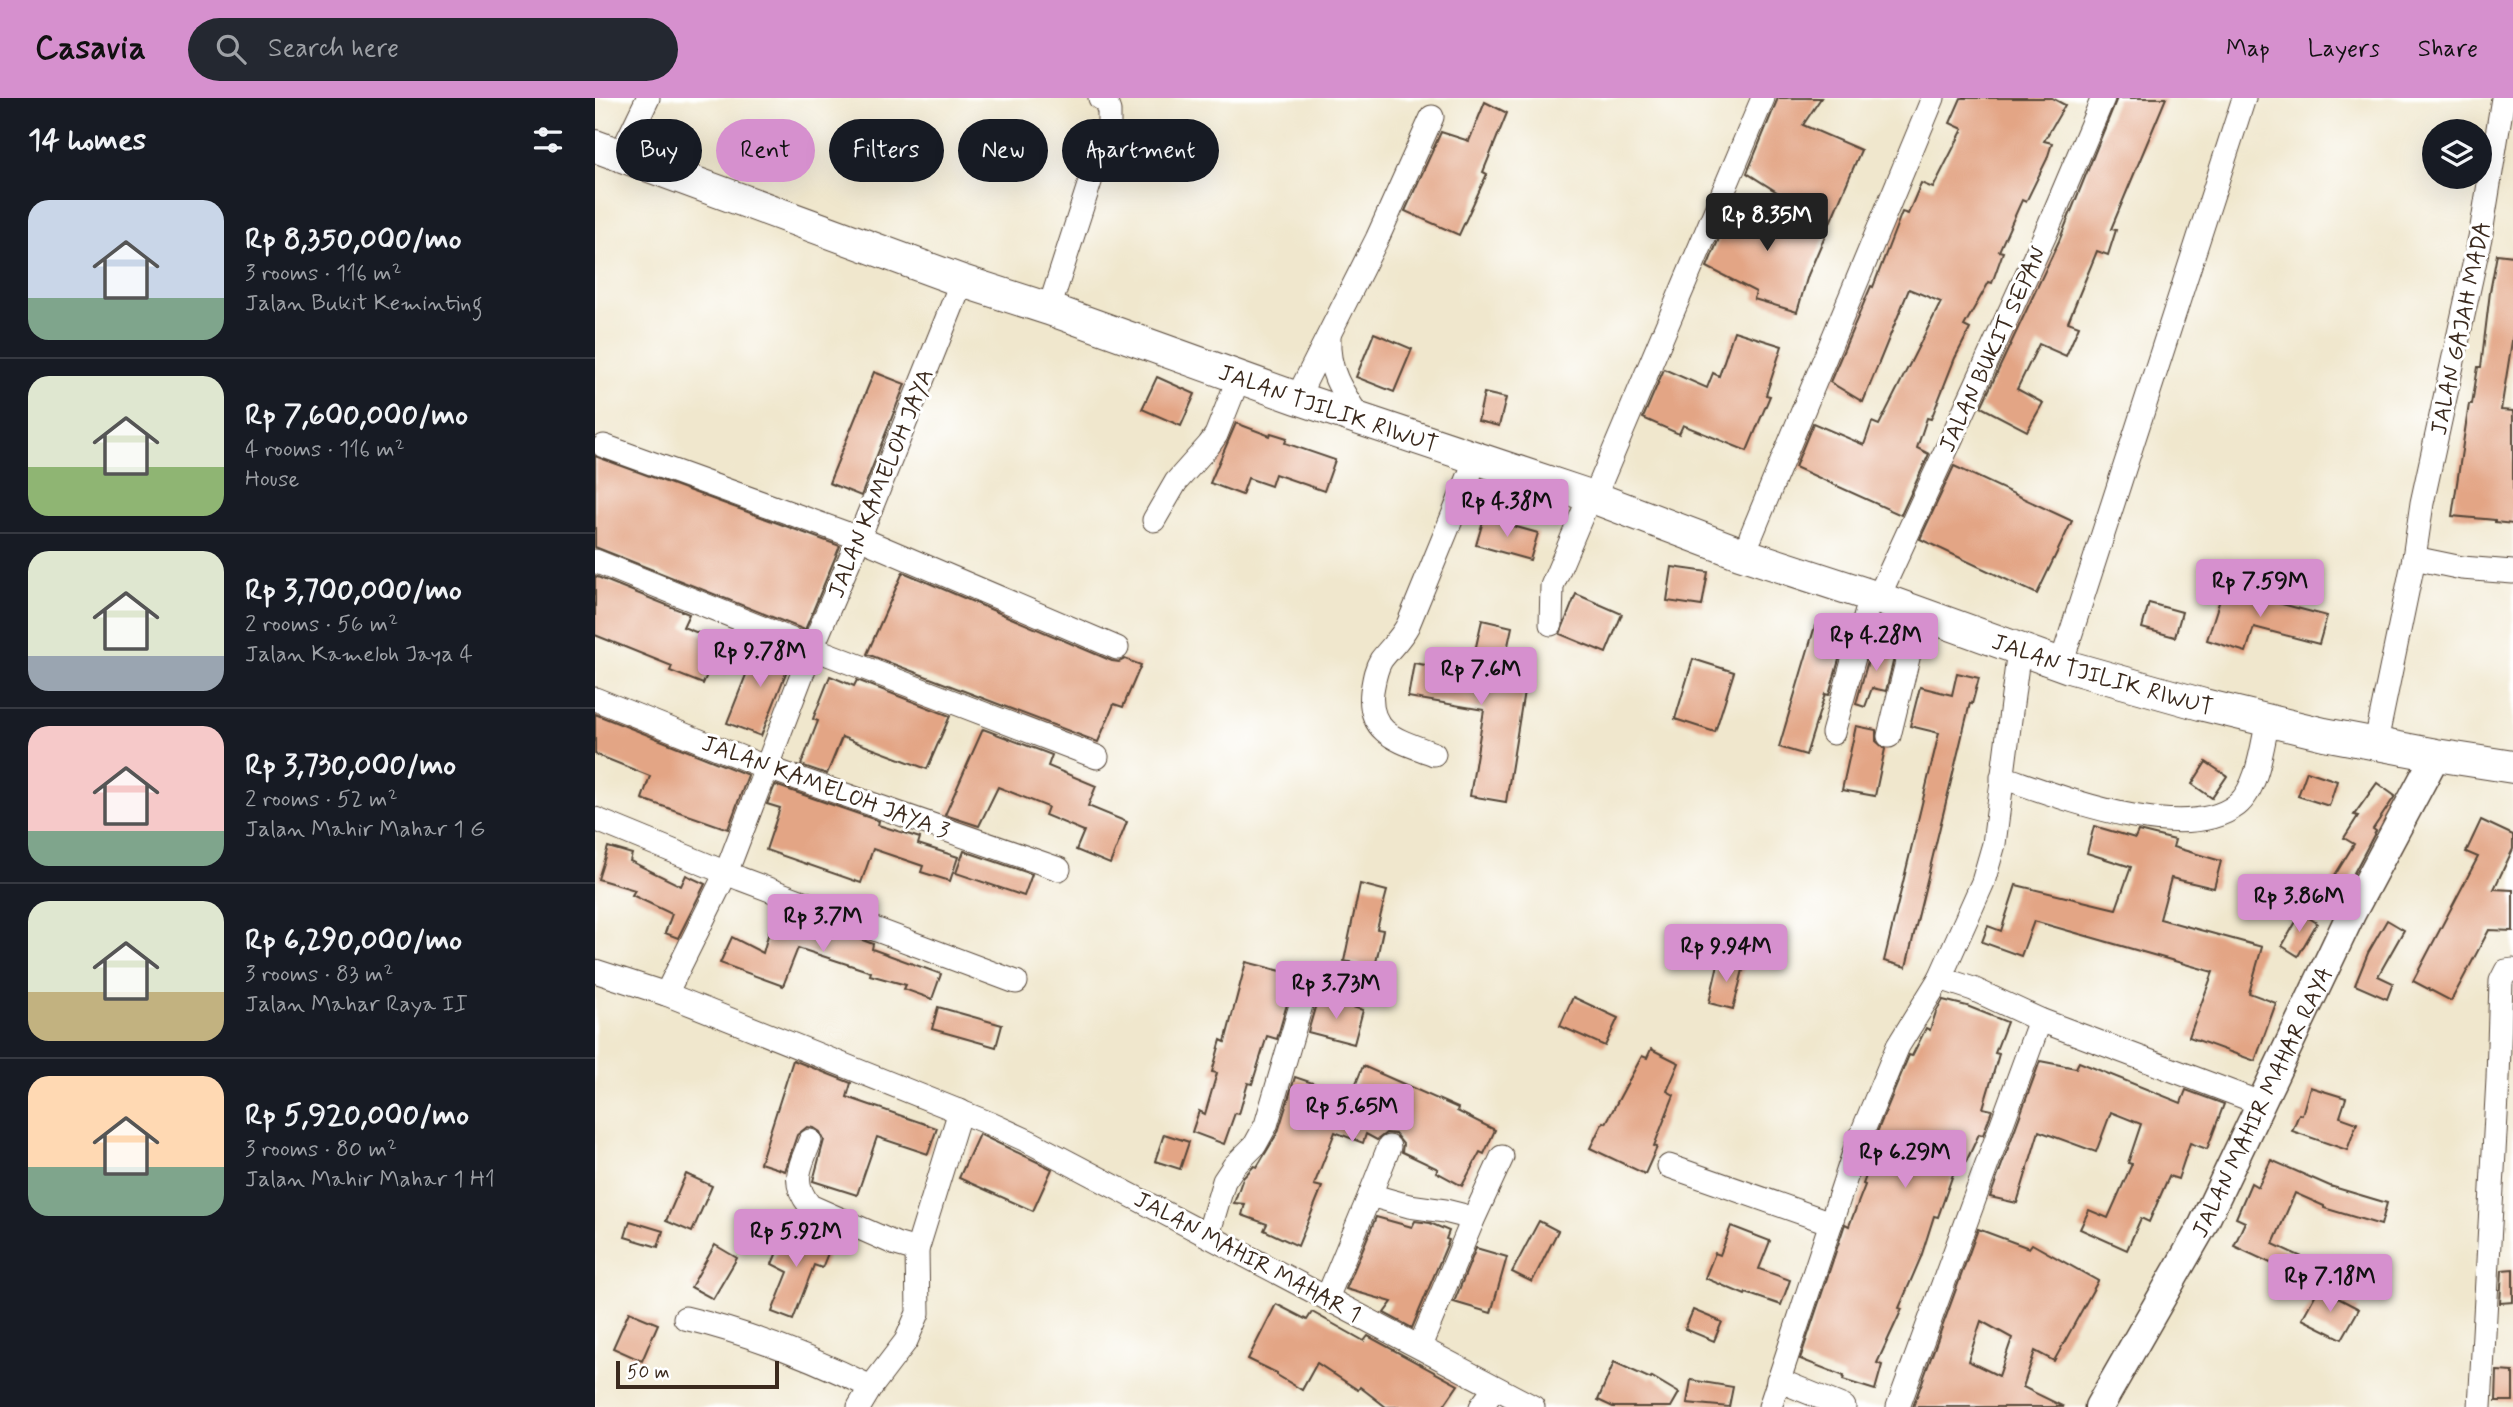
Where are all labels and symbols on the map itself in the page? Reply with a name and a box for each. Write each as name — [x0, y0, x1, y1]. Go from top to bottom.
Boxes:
pin: Rp 8.35M — [1695, 194, 1839, 253]
street label: JALAN GAJAH MADA — [2425, 219, 2499, 438]
street label: JALAN BUKIT SEPAN — [1933, 242, 2055, 457]
street label: JALAN TJILIK RIWUT — [1214, 358, 1441, 461]
street label: JALAN KAMELOH JAYA — [822, 365, 942, 603]
pin: Rp 4.38M — [1435, 480, 1579, 539]
pin: Rp 7.59M — [2188, 560, 2332, 619]
pin: Rp 4.28M — [1804, 614, 1948, 673]
street label: JALAN TJILIK RIWUT — [1988, 627, 2216, 724]
pin: Rp 9.78M — [688, 630, 832, 689]
pin: Rp 7.6M — [1416, 648, 1546, 707]
street label: JALAN KAMELOH JAYA 3 — [697, 729, 953, 847]
pin: Rp 3.86M — [2227, 874, 2371, 934]
pin: Rp 3.7M — [758, 894, 888, 954]
pin: Rp 9.94M — [1654, 924, 1798, 984]
pin: Rp 3.73M — [1264, 962, 1408, 1021]
street label: JALAN MAHIR MAHAR RAYA — [2186, 962, 2341, 1244]
pin: Rp 5.65M — [1280, 1084, 1424, 1144]
pin: Rp 6.29M — [1833, 1130, 1977, 1190]
street label: JALAN MAHIR MAHAR 1 — [1128, 1185, 1366, 1330]
pin: Rp 5.92M — [724, 1210, 868, 1269]
pin: Rp 7.18M — [2258, 1254, 2402, 1314]
scale bar — [616, 1358, 779, 1390]

